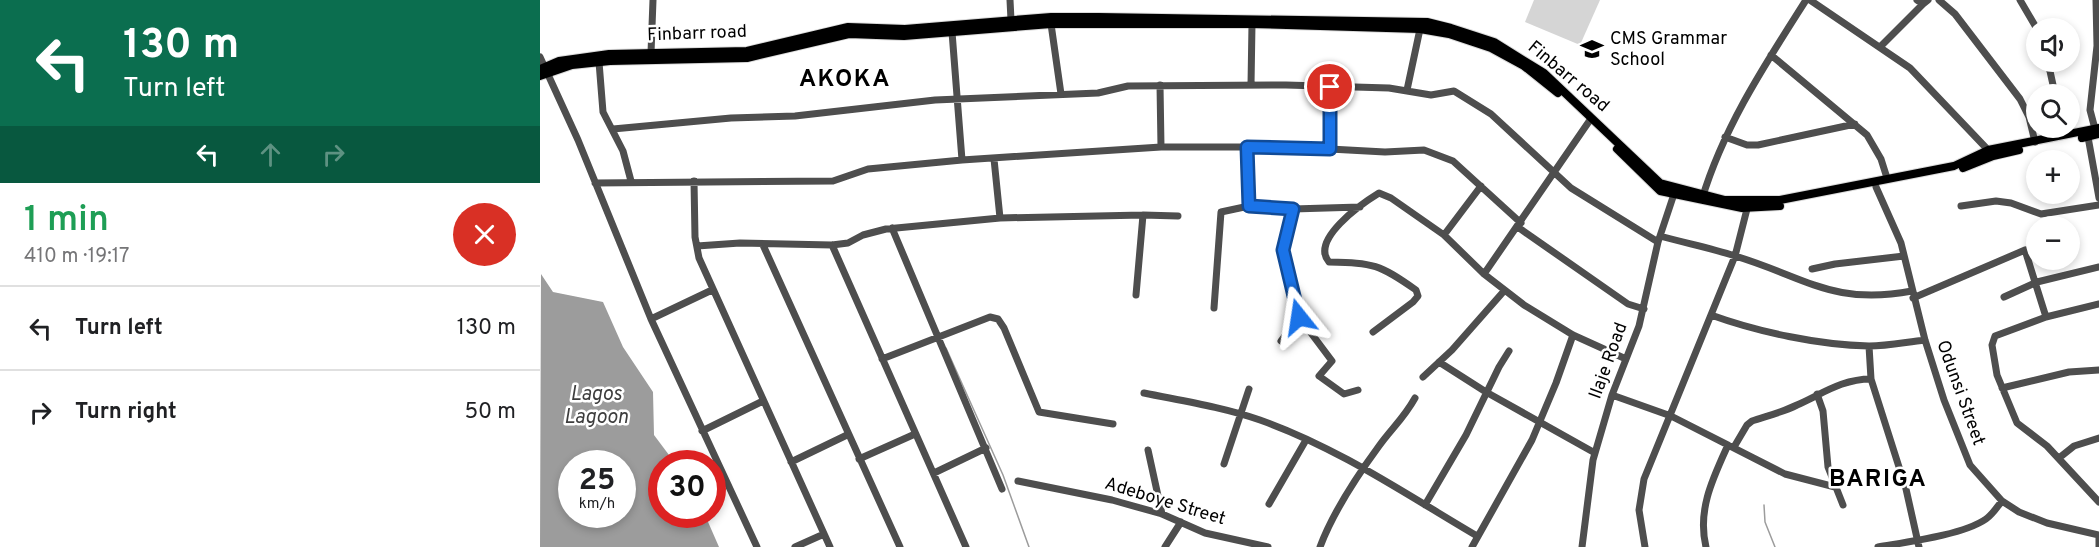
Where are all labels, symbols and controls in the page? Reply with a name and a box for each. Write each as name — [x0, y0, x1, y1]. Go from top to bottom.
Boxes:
map controls — [2026, 18, 2080, 270]
button: sound — [2026, 18, 2080, 72]
text: 130 m — [123, 20, 239, 73]
street label: Finbarr road — [647, 21, 747, 47]
icon: left — [24, 24, 102, 102]
place label: CMS Grammar School — [1610, 28, 1727, 72]
street label: Finbarr road — [1522, 36, 1614, 118]
school or university icon: CMS Grammar School — [1579, 36, 1605, 62]
pin — [1304, 61, 1355, 112]
district label: AKOKA — [799, 65, 891, 95]
icon: arrive — [1313, 70, 1346, 103]
text: Turn left — [123, 72, 225, 106]
button: search — [2026, 84, 2080, 138]
icon: left — [191, 138, 224, 171]
icon: ahead — [254, 138, 287, 171]
icon: right — [317, 138, 350, 171]
button: + — [2026, 150, 2080, 204]
text: 1 min — [24, 198, 109, 244]
button: close — [453, 203, 516, 266]
button: − — [2026, 216, 2080, 270]
text: 410 m · 19:17 — [24, 244, 129, 270]
position arrow — [1267, 285, 1331, 349]
icon: left — [24, 312, 57, 345]
text: Turn left — [75, 315, 163, 342]
text: 130 m — [457, 315, 516, 342]
street label: Ilaje Road — [1585, 319, 1633, 403]
street label: Odunsi Street — [1930, 337, 1990, 449]
water label: Lagos Lagoon — [564, 382, 628, 431]
icon: right — [24, 396, 57, 429]
text: Turn right — [75, 399, 177, 426]
text: 50 m — [464, 399, 516, 426]
speed limit sign: 30 — [648, 450, 726, 528]
text: 25 — [579, 463, 615, 500]
district label: BARIGA — [1829, 465, 1927, 495]
street label: Adeboye Street — [1102, 473, 1228, 531]
text: km/h — [579, 495, 615, 514]

